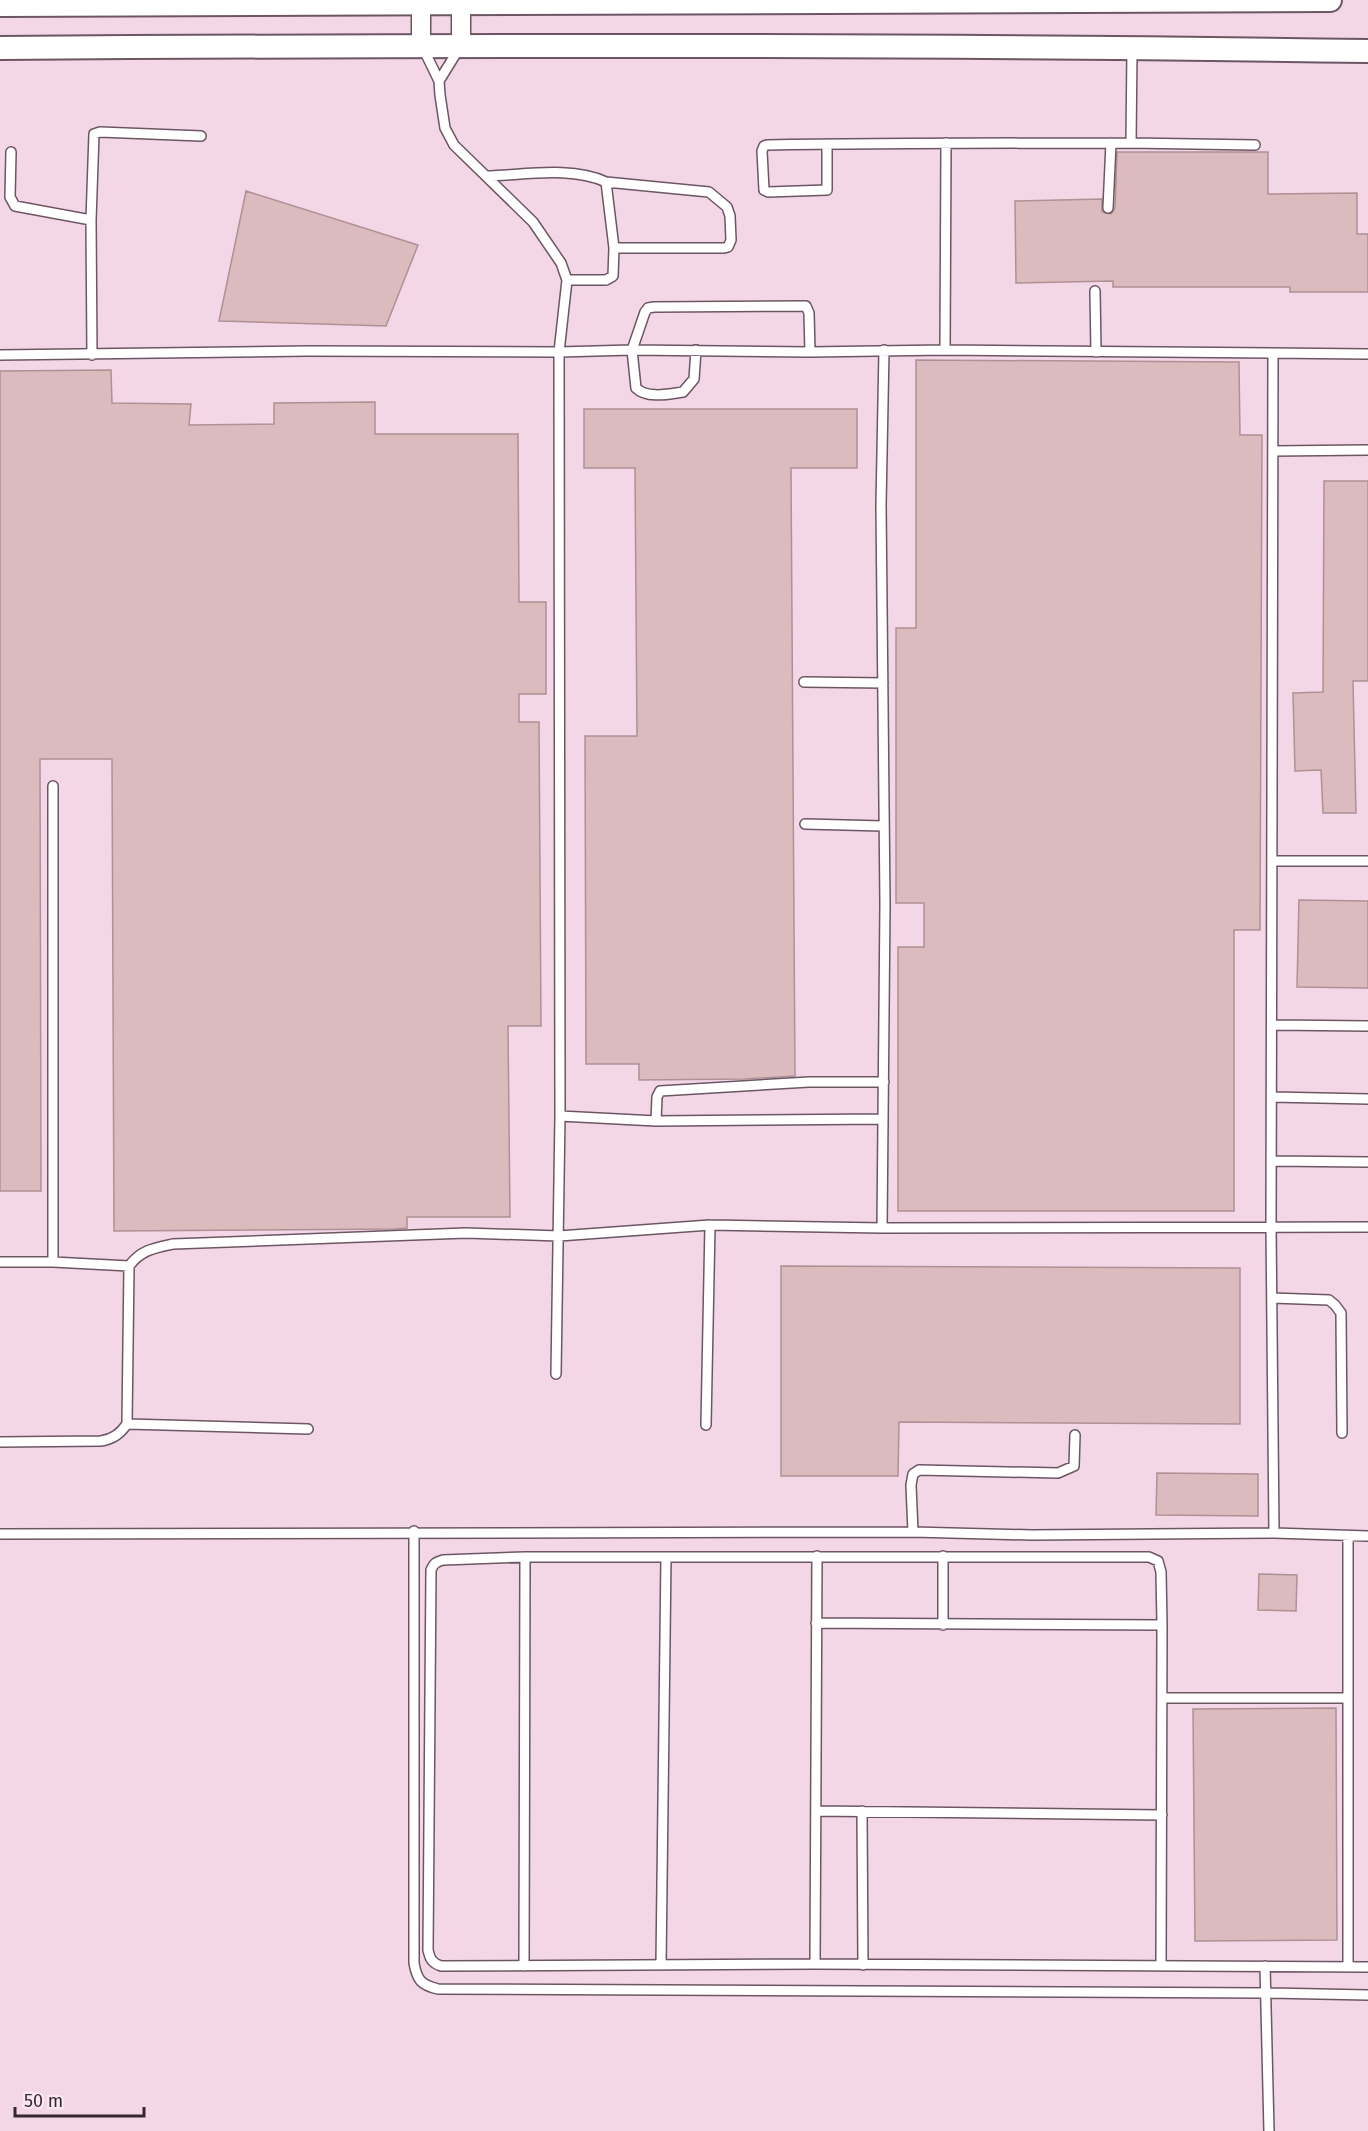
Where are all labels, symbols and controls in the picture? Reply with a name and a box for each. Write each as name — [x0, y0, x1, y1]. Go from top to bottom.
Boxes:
scale bar — [15, 2080, 144, 2118]
text: 50 m — [24, 2090, 63, 2112]

